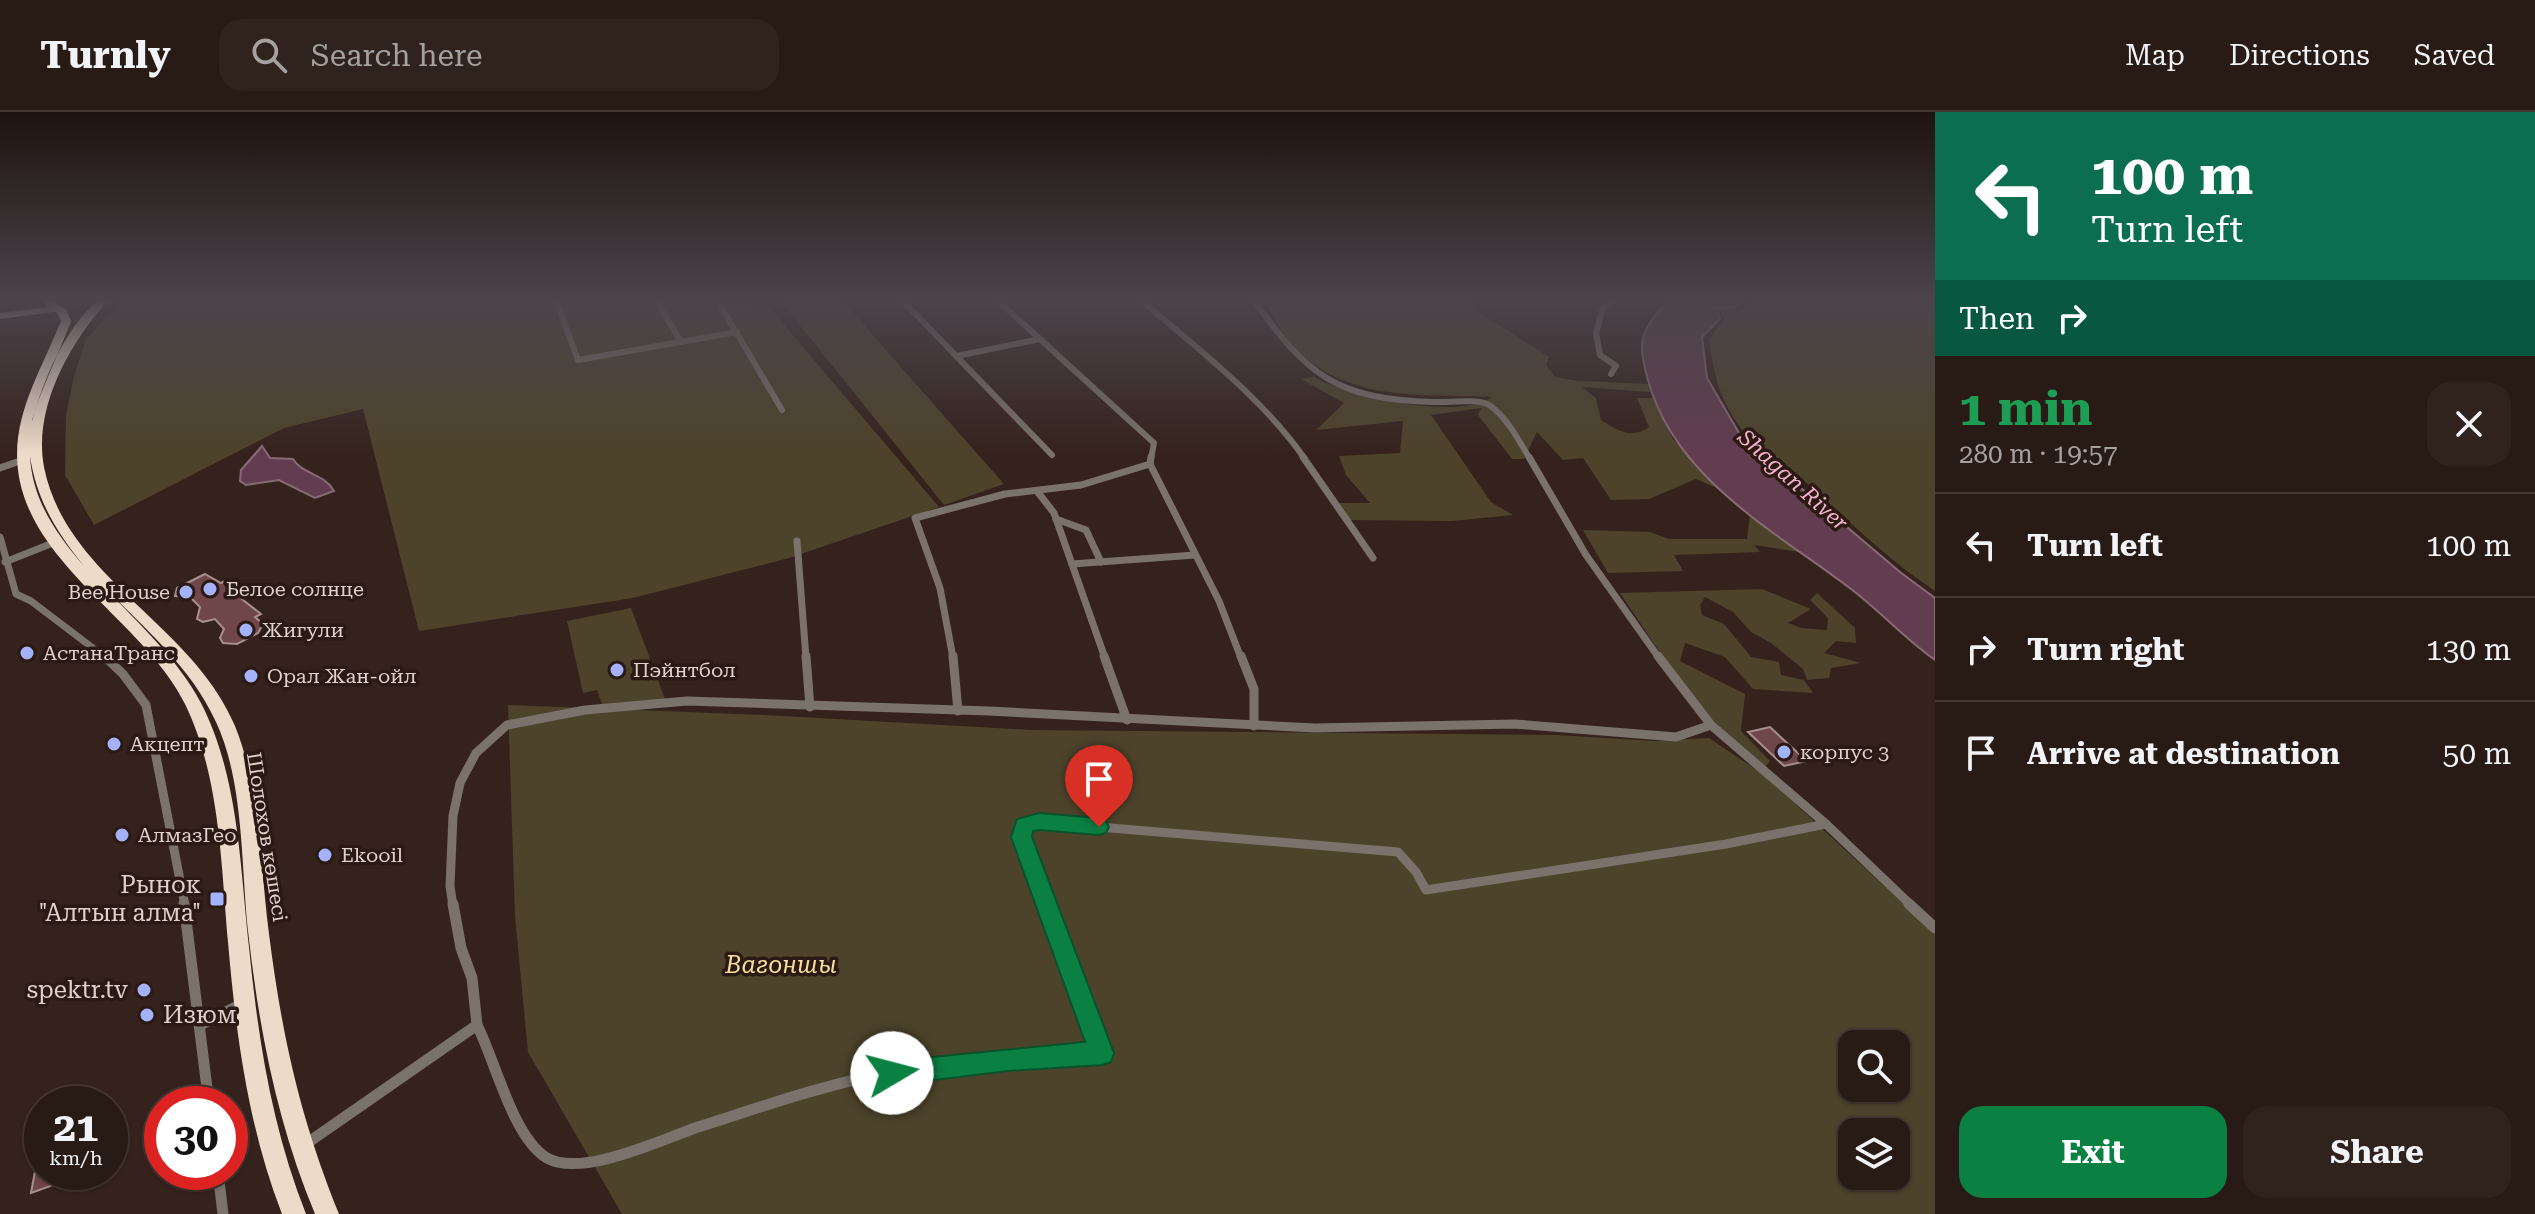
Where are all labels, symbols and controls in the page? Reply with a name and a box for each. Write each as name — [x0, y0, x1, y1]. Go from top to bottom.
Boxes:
search box — [219, 19, 779, 91]
text: Turnly — [40, 33, 171, 77]
icon: search — [247, 33, 291, 77]
text: Search here — [311, 38, 483, 73]
text: Map — [2125, 39, 2185, 72]
text: Directions — [2229, 39, 2370, 72]
text: Saved — [2414, 39, 2495, 72]
text: 100 m — [2091, 142, 2253, 208]
icon: left — [1959, 144, 2063, 248]
text: Turn left — [2091, 209, 2243, 251]
icon: right — [2050, 296, 2094, 340]
text: Then — [1959, 301, 2034, 336]
text: 1 min — [1959, 381, 2092, 437]
button: close — [2427, 382, 2511, 466]
water label: Shagan River — [1732, 424, 1853, 536]
text: 280 m · 19:57 — [1959, 439, 2118, 469]
icon: left — [1959, 523, 2003, 567]
text: Turn left — [2027, 528, 2163, 563]
text: 100 m — [2426, 528, 2511, 563]
place label: Белое солнце — [226, 577, 364, 601]
place label: Bee House — [68, 580, 170, 604]
marker: Белое солнце — [201, 580, 219, 598]
marker: Bee House — [177, 583, 195, 601]
place label: Жигули — [262, 618, 344, 642]
marker: Жигули — [237, 621, 255, 639]
icon: right — [1959, 627, 2003, 671]
text: Turn right — [2027, 632, 2184, 667]
text: 130 m — [2426, 632, 2511, 667]
place label: АстанаТранс — [43, 641, 175, 665]
marker: АстанаТранс — [18, 644, 36, 662]
place label: Пэйнтбол — [633, 658, 736, 682]
marker: Пэйнтбол — [608, 661, 626, 679]
place label: Орал Жан-ойл — [267, 664, 417, 688]
marker: Орал Жан-ойл — [242, 667, 260, 685]
icon: arrive — [1959, 731, 2003, 775]
place label: Акцепт — [130, 732, 205, 756]
marker: Акцепт — [105, 735, 123, 753]
text: Arrive at destination — [2027, 736, 2340, 771]
text: 50 m — [2442, 736, 2511, 771]
place label: корпус 3 — [1800, 740, 1889, 764]
marker: корпус 3 — [1775, 743, 1793, 761]
pin — [1065, 745, 1133, 827]
street label: Шолохов көшесі — [242, 751, 292, 923]
icon: arrive — [1077, 757, 1121, 801]
place label: АлмазГео — [138, 823, 236, 847]
marker: АлмазГео — [113, 826, 131, 844]
place label: Ekooil — [341, 843, 403, 867]
marker: Ekooil — [316, 846, 334, 864]
place label: Рынок "Алтын алма" — [39, 871, 201, 927]
marker: Рынок "Алтын алма" — [208, 890, 226, 908]
park label: Вагоншы — [724, 951, 837, 979]
place label: spektr.tv — [27, 976, 128, 1004]
marker: spektr.tv — [135, 981, 153, 999]
place label: Изюм — [163, 1001, 236, 1029]
marker: Изюм — [138, 1006, 156, 1024]
map controls — [1838, 1030, 1910, 1190]
button: search — [1838, 1030, 1910, 1102]
position arrow — [850, 1031, 934, 1115]
speed limit sign: 30 — [144, 1086, 248, 1190]
text: 21 — [54, 1104, 98, 1151]
button: Exit — [1959, 1106, 2227, 1198]
button: Share — [2243, 1106, 2511, 1198]
button: layers — [1838, 1118, 1910, 1190]
text: km/h — [49, 1146, 103, 1170]

